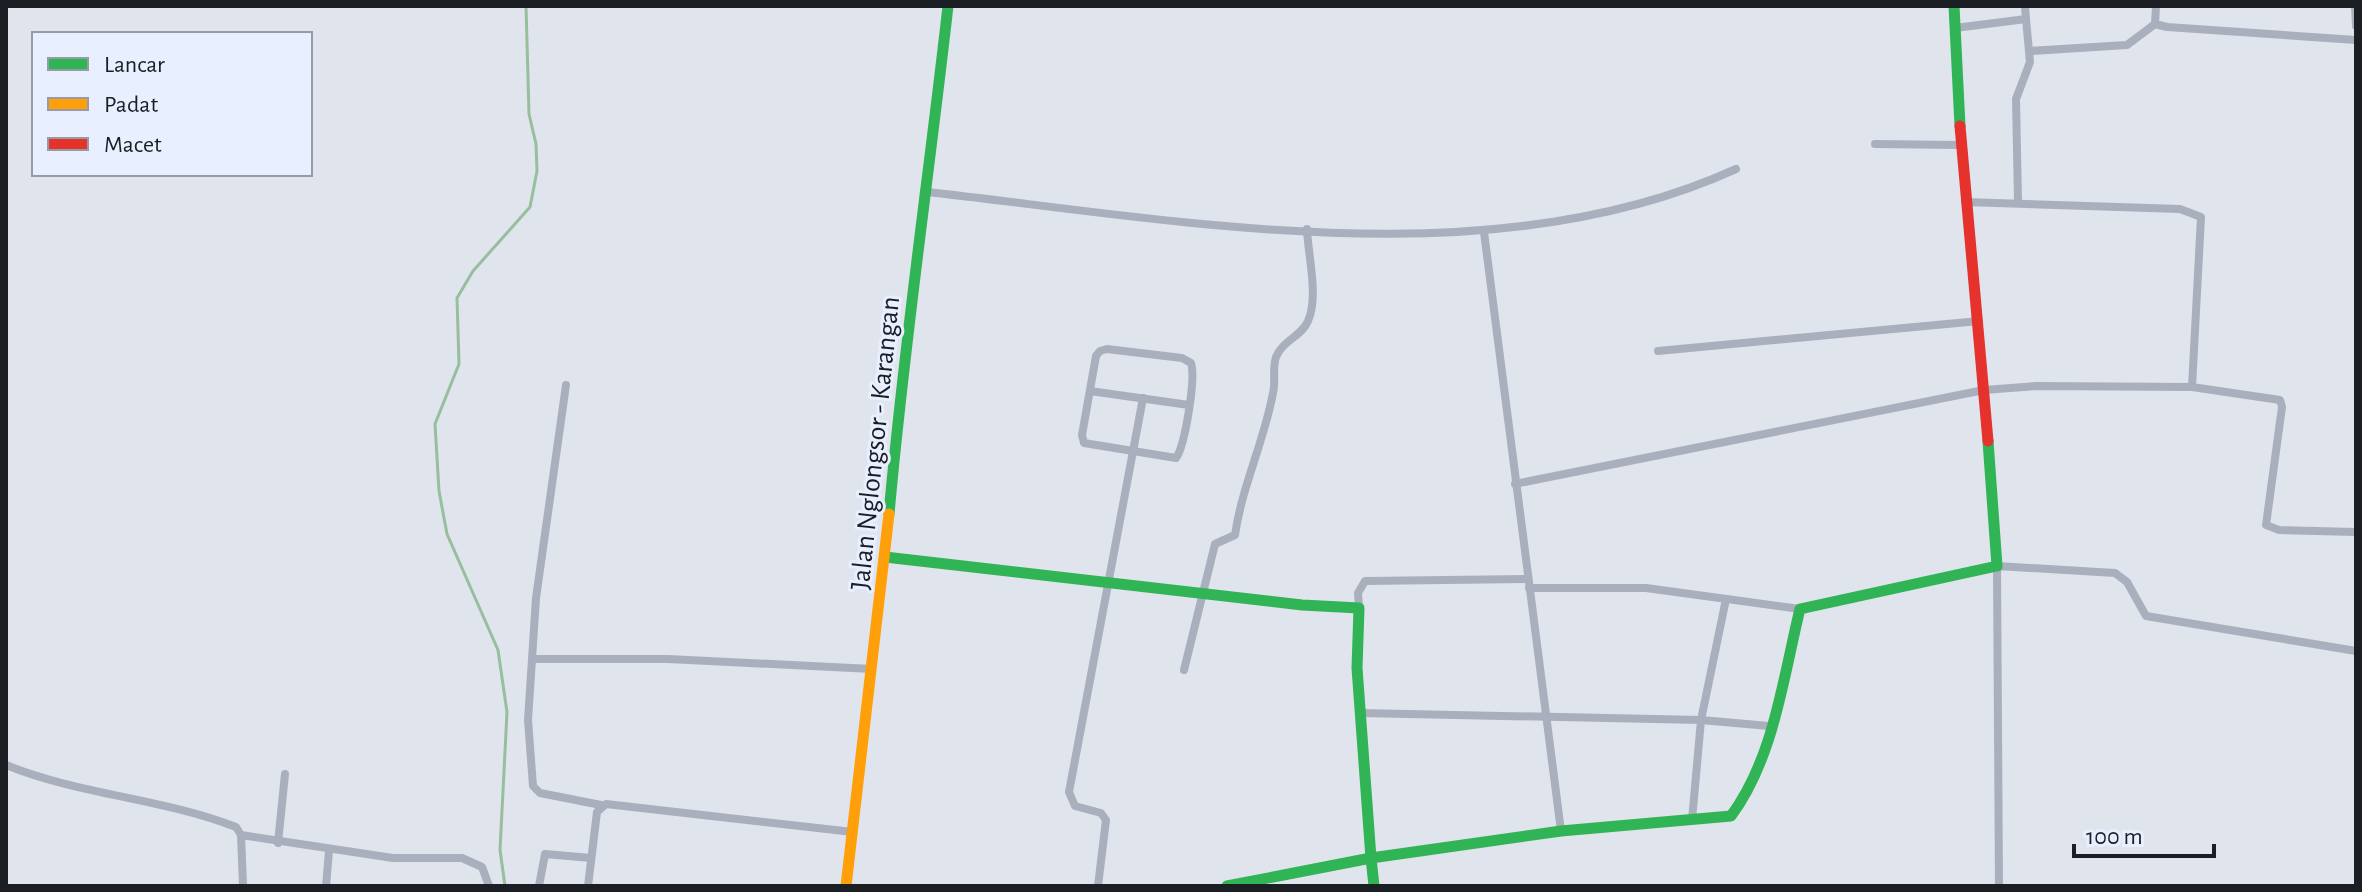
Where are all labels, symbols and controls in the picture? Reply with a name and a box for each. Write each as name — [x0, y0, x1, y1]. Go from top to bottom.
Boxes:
legend — [32, 32, 312, 176]
text: Lancar — [104, 53, 165, 77]
text: Padat — [104, 93, 158, 117]
text: Macet — [104, 133, 162, 157]
street label: Jalan Nglongsor - Karangan — [847, 295, 905, 591]
scale bar — [2074, 808, 2214, 858]
text: 100 m — [2086, 825, 2143, 849]

